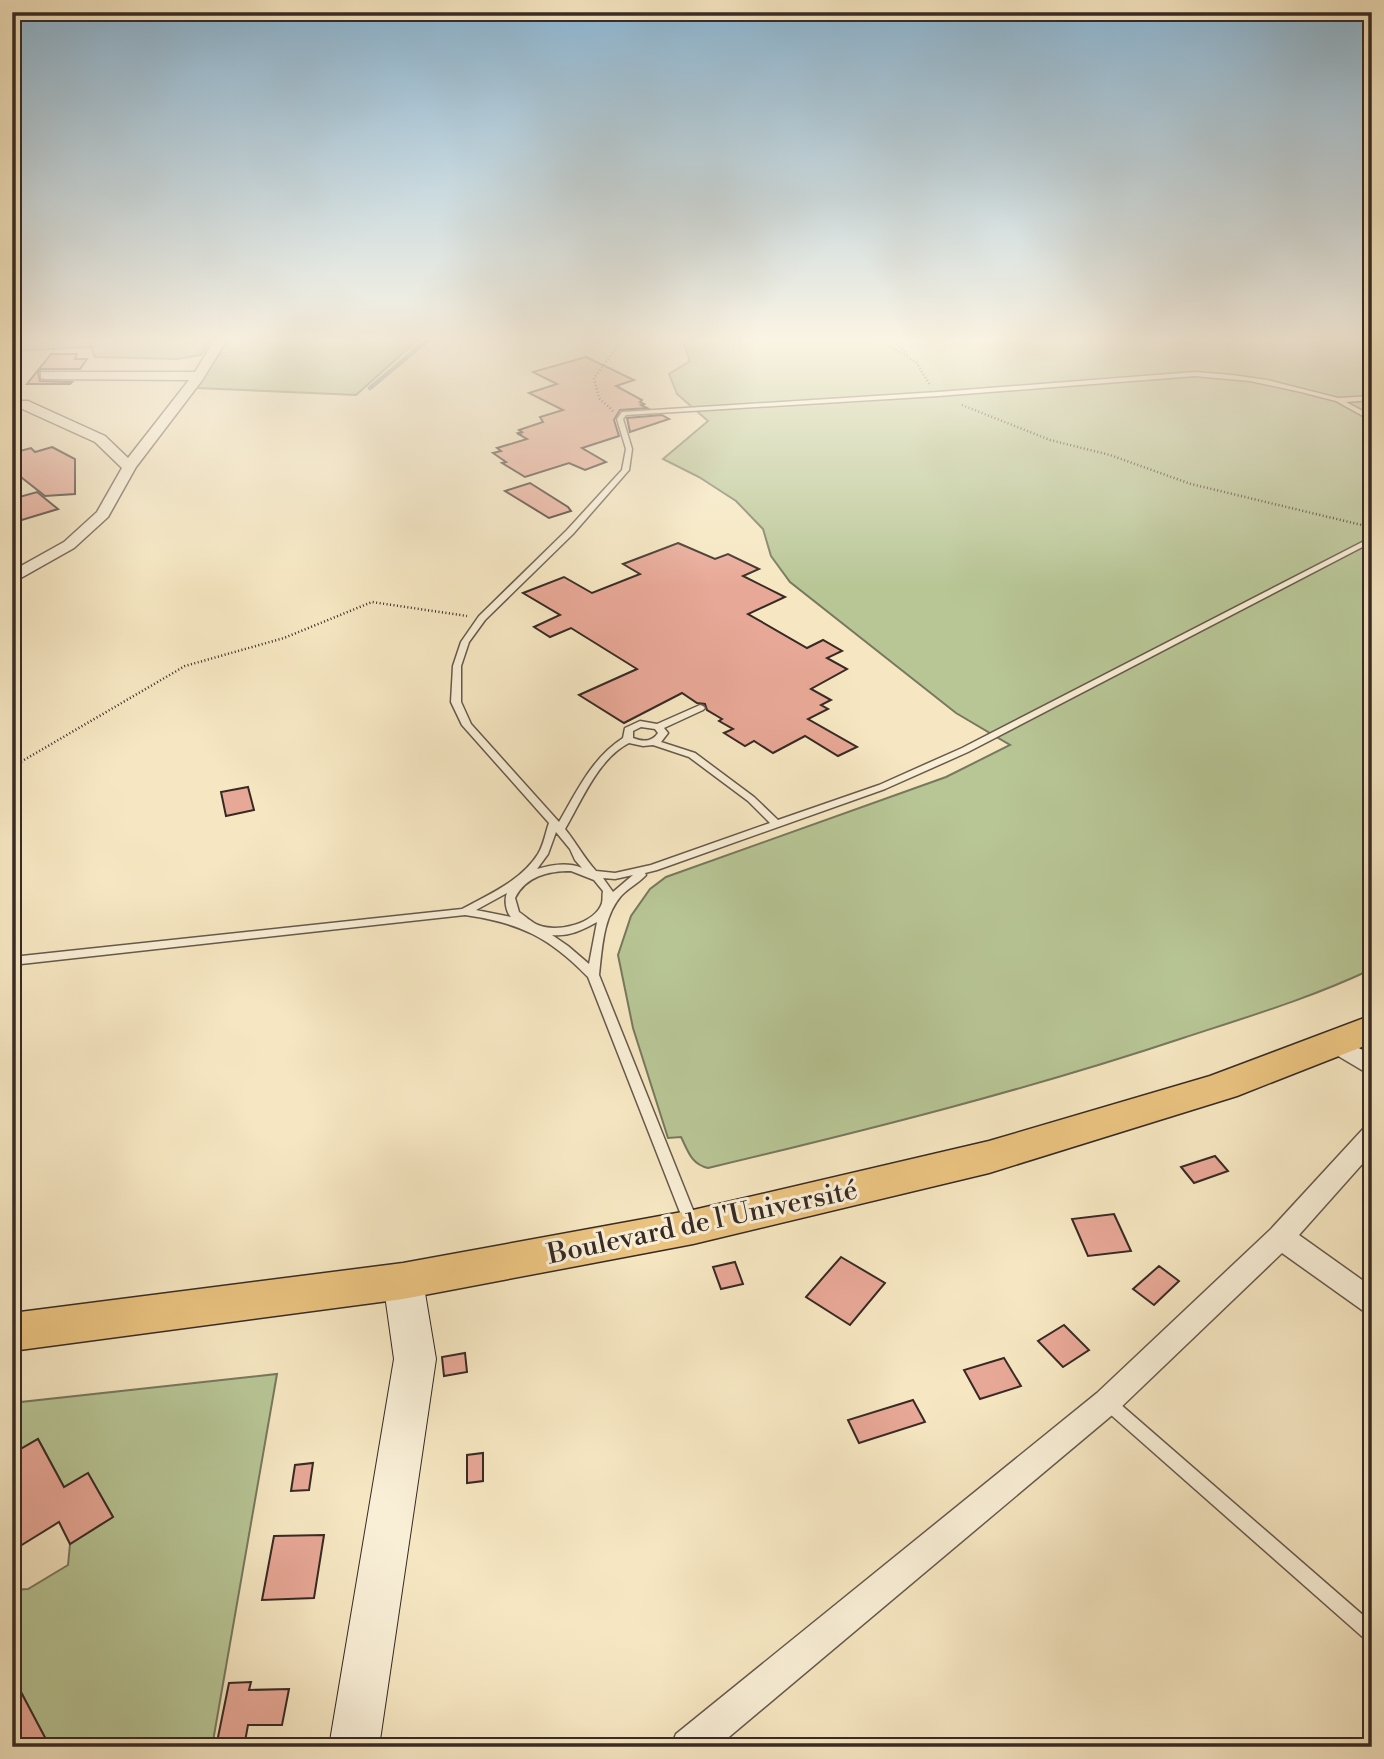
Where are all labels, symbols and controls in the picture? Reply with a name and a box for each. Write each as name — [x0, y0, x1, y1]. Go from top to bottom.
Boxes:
street label: Boulevard de l'Université — [543, 1172, 861, 1273]

